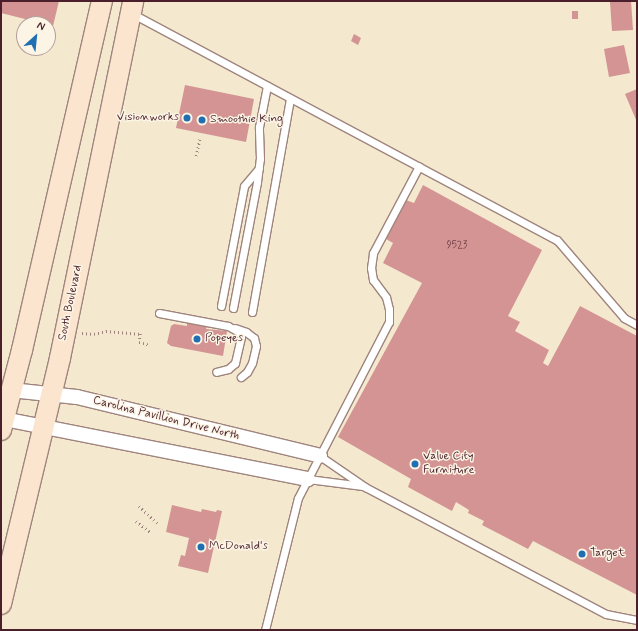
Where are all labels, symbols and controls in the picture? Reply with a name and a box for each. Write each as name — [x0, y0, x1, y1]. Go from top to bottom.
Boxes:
north arrow — [16, 16, 56, 56]
text: N — [35, 18, 47, 34]
place label: Visionworks — [117, 111, 179, 125]
marker: Visionworks — [182, 113, 192, 123]
place label: Smoothie King — [210, 113, 283, 127]
marker: Smoothie King — [197, 115, 207, 125]
house number: 9523 — [447, 240, 467, 252]
street label: South Boulevard — [56, 264, 86, 342]
place label: Popeyes — [205, 332, 243, 346]
marker: Popeyes — [192, 334, 202, 344]
street label: Carolina Pavillion Drive North — [92, 394, 240, 444]
place label: Value City Furniture — [423, 450, 475, 478]
marker: Value City Furniture — [410, 459, 420, 469]
place label: McDonald's — [209, 540, 268, 554]
marker: McDonald's — [196, 542, 206, 552]
place label: Target — [590, 547, 625, 561]
marker: Target — [577, 549, 587, 559]

